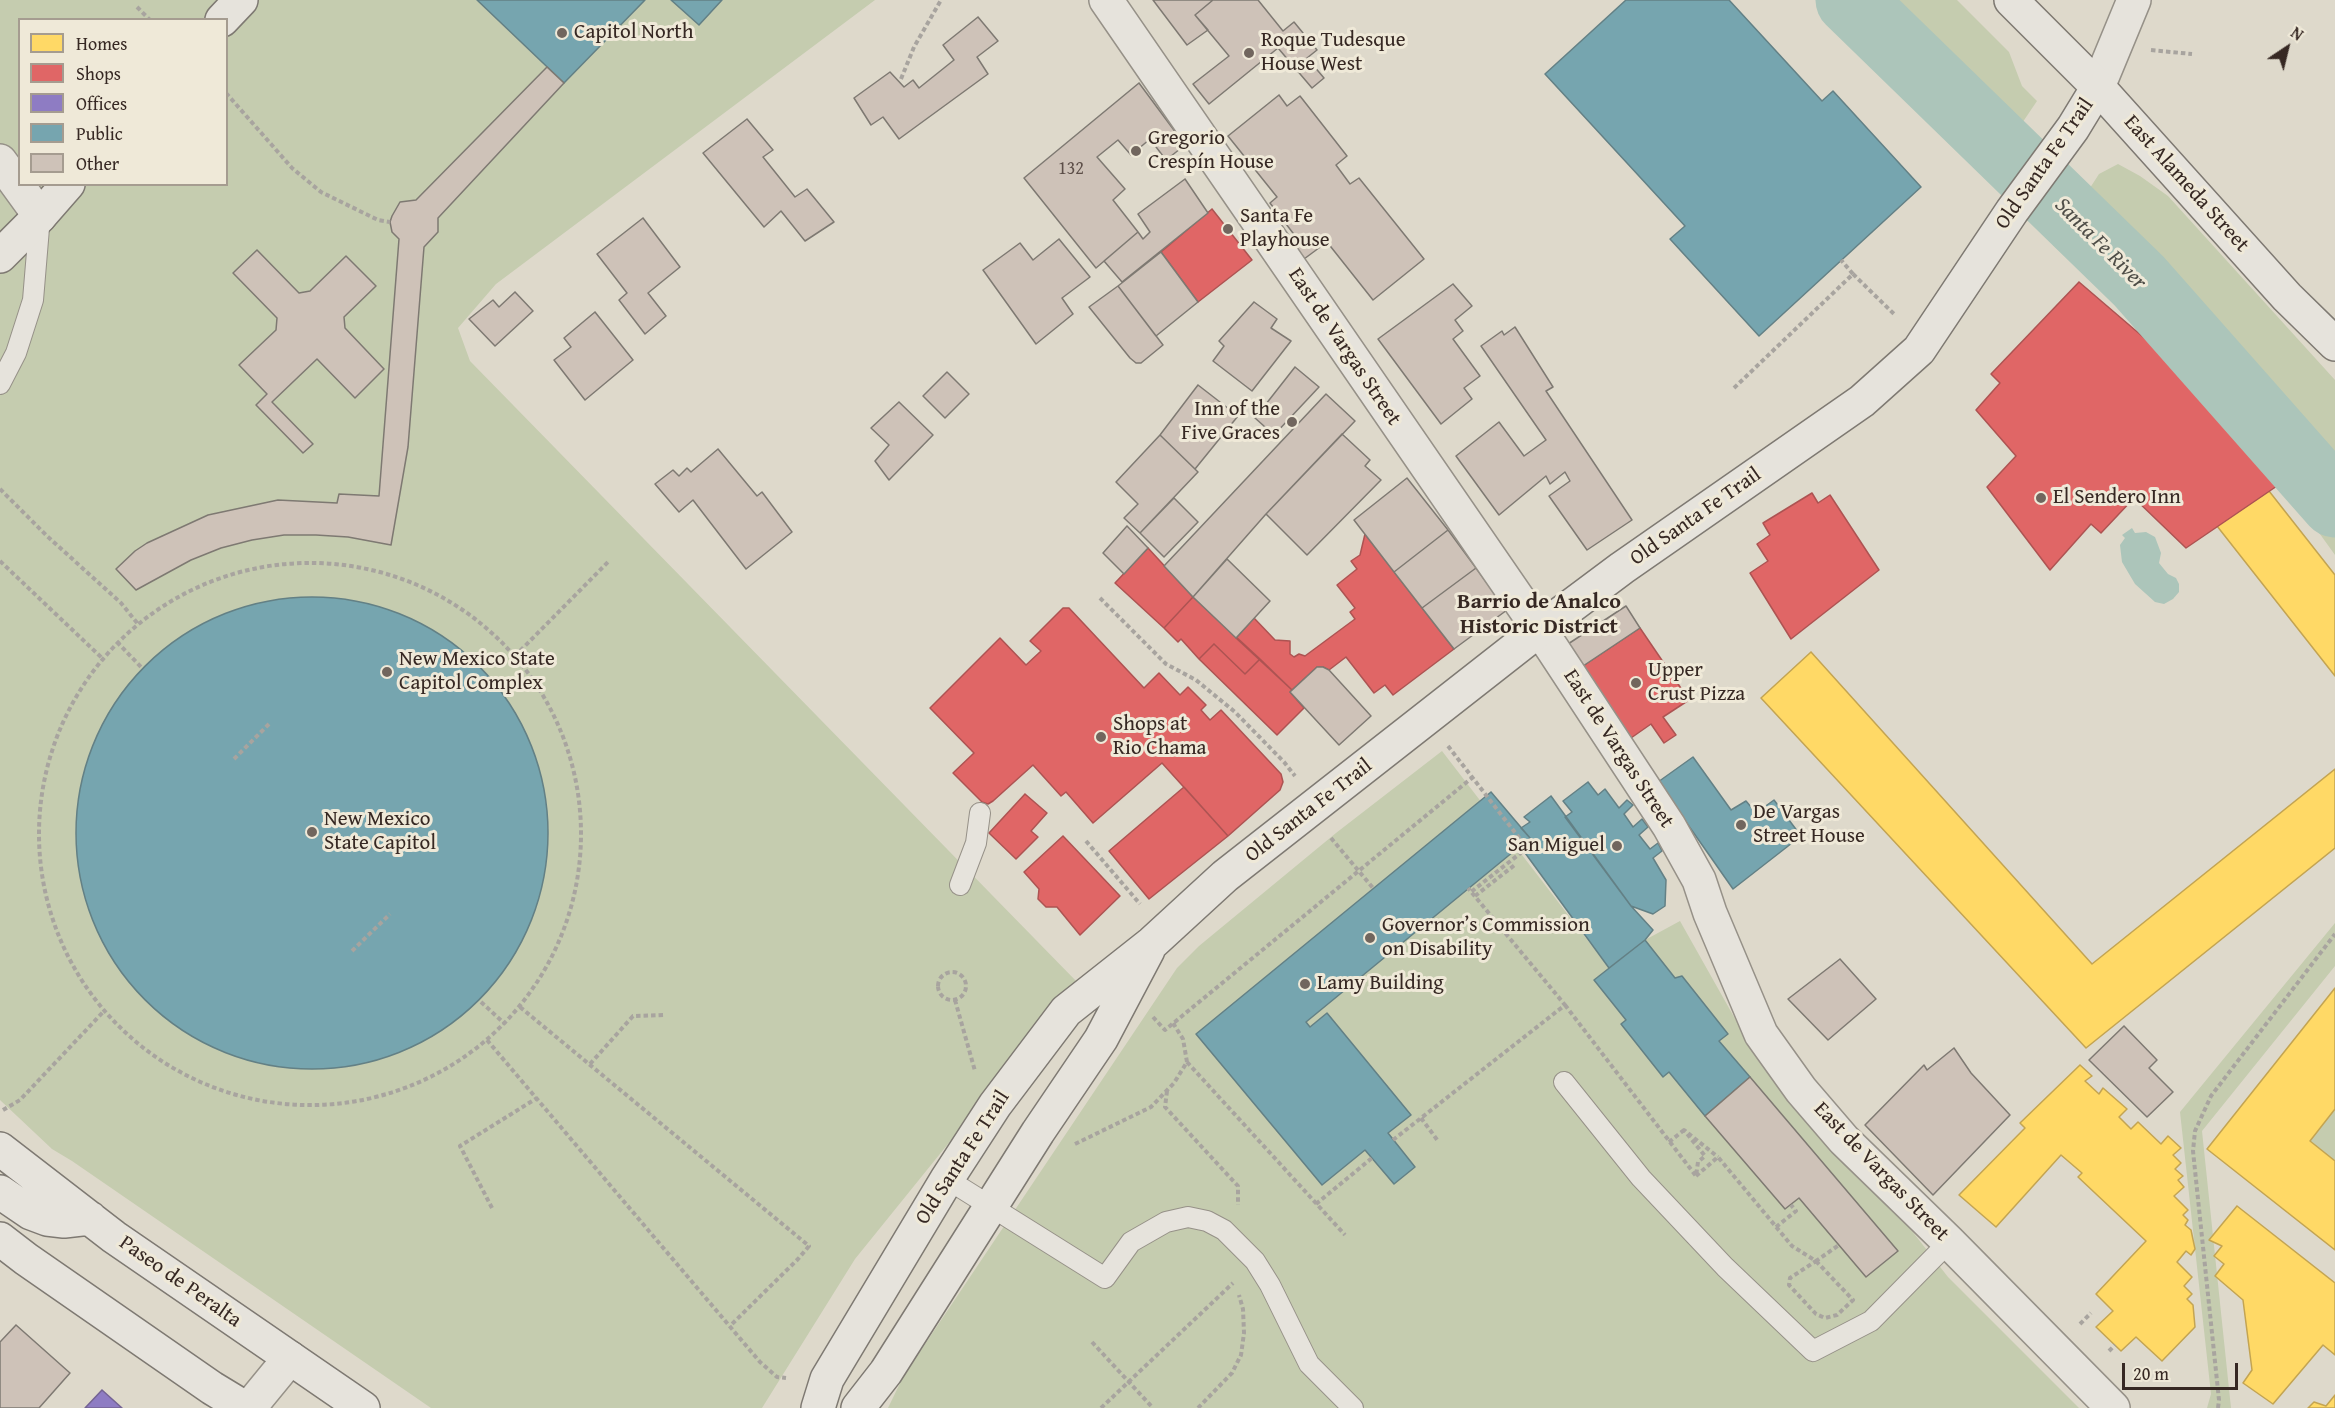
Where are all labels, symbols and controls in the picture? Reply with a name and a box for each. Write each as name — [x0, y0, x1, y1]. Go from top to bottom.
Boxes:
legend — [18, 18, 228, 186]
north arrow — [2257, 18, 2317, 78]
place label: Capitol North — [574, 20, 694, 46]
text: N — [2286, 20, 2309, 46]
marker: Capitol North — [555, 26, 569, 40]
place label: Roque Tudesque House West — [1261, 28, 1405, 78]
text: Homes — [76, 30, 127, 57]
marker: Roque Tudesque House West — [1242, 46, 1256, 60]
text: Shops — [76, 60, 121, 87]
text: Offices — [76, 90, 127, 117]
street label: Old Santa Fe Trail — [1990, 94, 2100, 234]
street label: East Alameda Street — [2118, 110, 2254, 258]
text: Public — [76, 120, 123, 147]
place label: Gregorio Crespín House — [1148, 126, 1274, 176]
marker: Gregorio Crespín House — [1129, 144, 1143, 158]
text: Other — [76, 150, 119, 177]
house number: 132 — [1058, 158, 1084, 180]
water label: Santa Fe River — [2048, 192, 2152, 296]
place label: Santa Fe Playhouse — [1240, 204, 1330, 254]
marker: Santa Fe Playhouse — [1221, 222, 1235, 236]
street label: East de Vargas Street — [1282, 264, 1406, 430]
place label: Inn of the Five Graces — [1181, 397, 1280, 447]
marker: Inn of the Five Graces — [1285, 415, 1299, 429]
street label: Old Santa Fe Trail — [1626, 462, 1766, 572]
place label: El Sendero Inn — [2053, 485, 2181, 511]
marker: El Sendero Inn — [2034, 491, 2048, 505]
district label: Barrio de Analco Historic District — [1457, 589, 1621, 640]
place label: New Mexico State Capitol Complex — [399, 647, 555, 697]
place label: Upper Crust Pizza — [1648, 658, 1745, 708]
marker: New Mexico State Capitol Complex — [380, 665, 394, 679]
street label: East de Vargas Street — [1557, 665, 1679, 833]
marker: Upper Crust Pizza — [1629, 676, 1643, 690]
place label: Shops at Rio Chama — [1113, 712, 1207, 762]
marker: Shops at Rio Chama — [1094, 730, 1108, 744]
street label: Old Santa Fe Trail — [1240, 754, 1378, 868]
place label: De Vargas Street House — [1753, 800, 1865, 850]
place label: New Mexico State Capitol — [324, 807, 436, 857]
marker: De Vargas Street House — [1734, 818, 1748, 832]
marker: New Mexico State Capitol — [305, 825, 319, 839]
place label: San Miguel — [1508, 833, 1605, 859]
marker: San Miguel — [1610, 839, 1624, 853]
place label: Governor’s Commission on Disability — [1382, 913, 1590, 963]
marker: Governor’s Commission on Disability — [1363, 931, 1377, 945]
place label: Lamy Building — [1317, 971, 1444, 997]
marker: Lamy Building — [1298, 977, 1312, 991]
street label: Old Santa Fe Trail — [910, 1086, 1016, 1230]
street label: East de Vargas Street — [1808, 1097, 1954, 1247]
street label: Paseo de Peralta — [114, 1231, 246, 1333]
scale bar — [2125, 1351, 2240, 1389]
text: 20 m — [2133, 1360, 2169, 1387]

